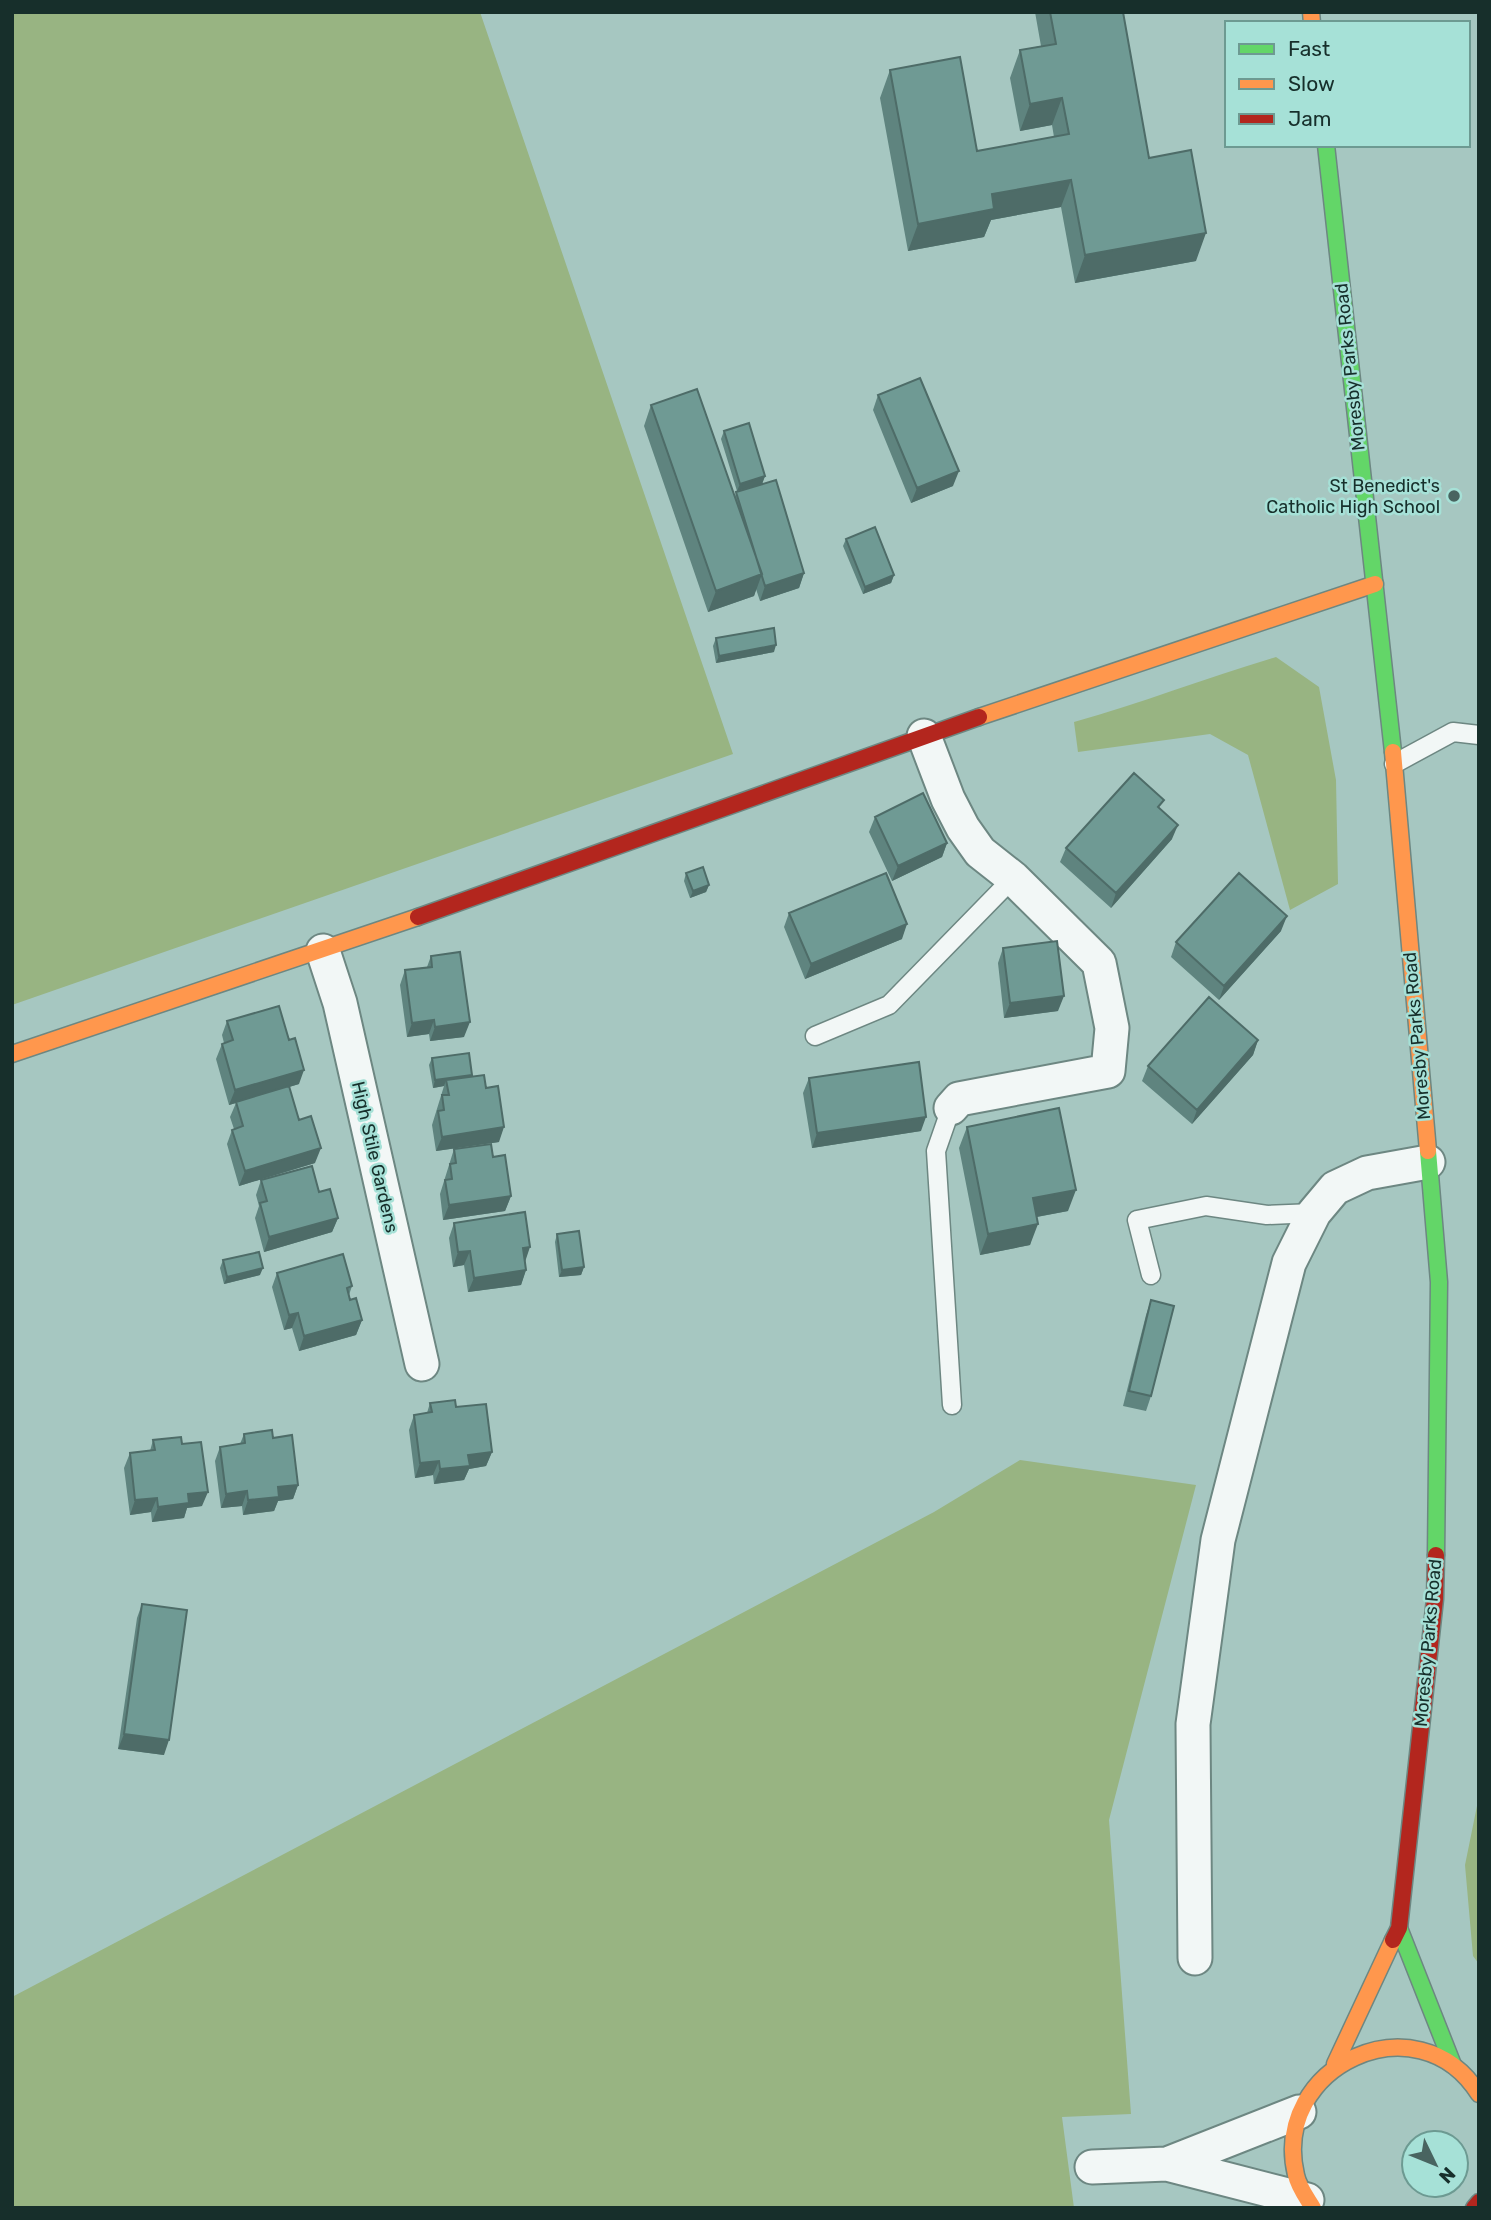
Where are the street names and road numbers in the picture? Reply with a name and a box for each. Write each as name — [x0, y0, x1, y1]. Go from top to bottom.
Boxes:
street label: Moresby Parks Road — [1330, 282, 1370, 452]
street label: Moresby Parks Road — [1399, 951, 1435, 1121]
street label: High Stile Gardens — [347, 1079, 403, 1235]
street label: Moresby Parks Road — [1410, 1558, 1446, 1728]

